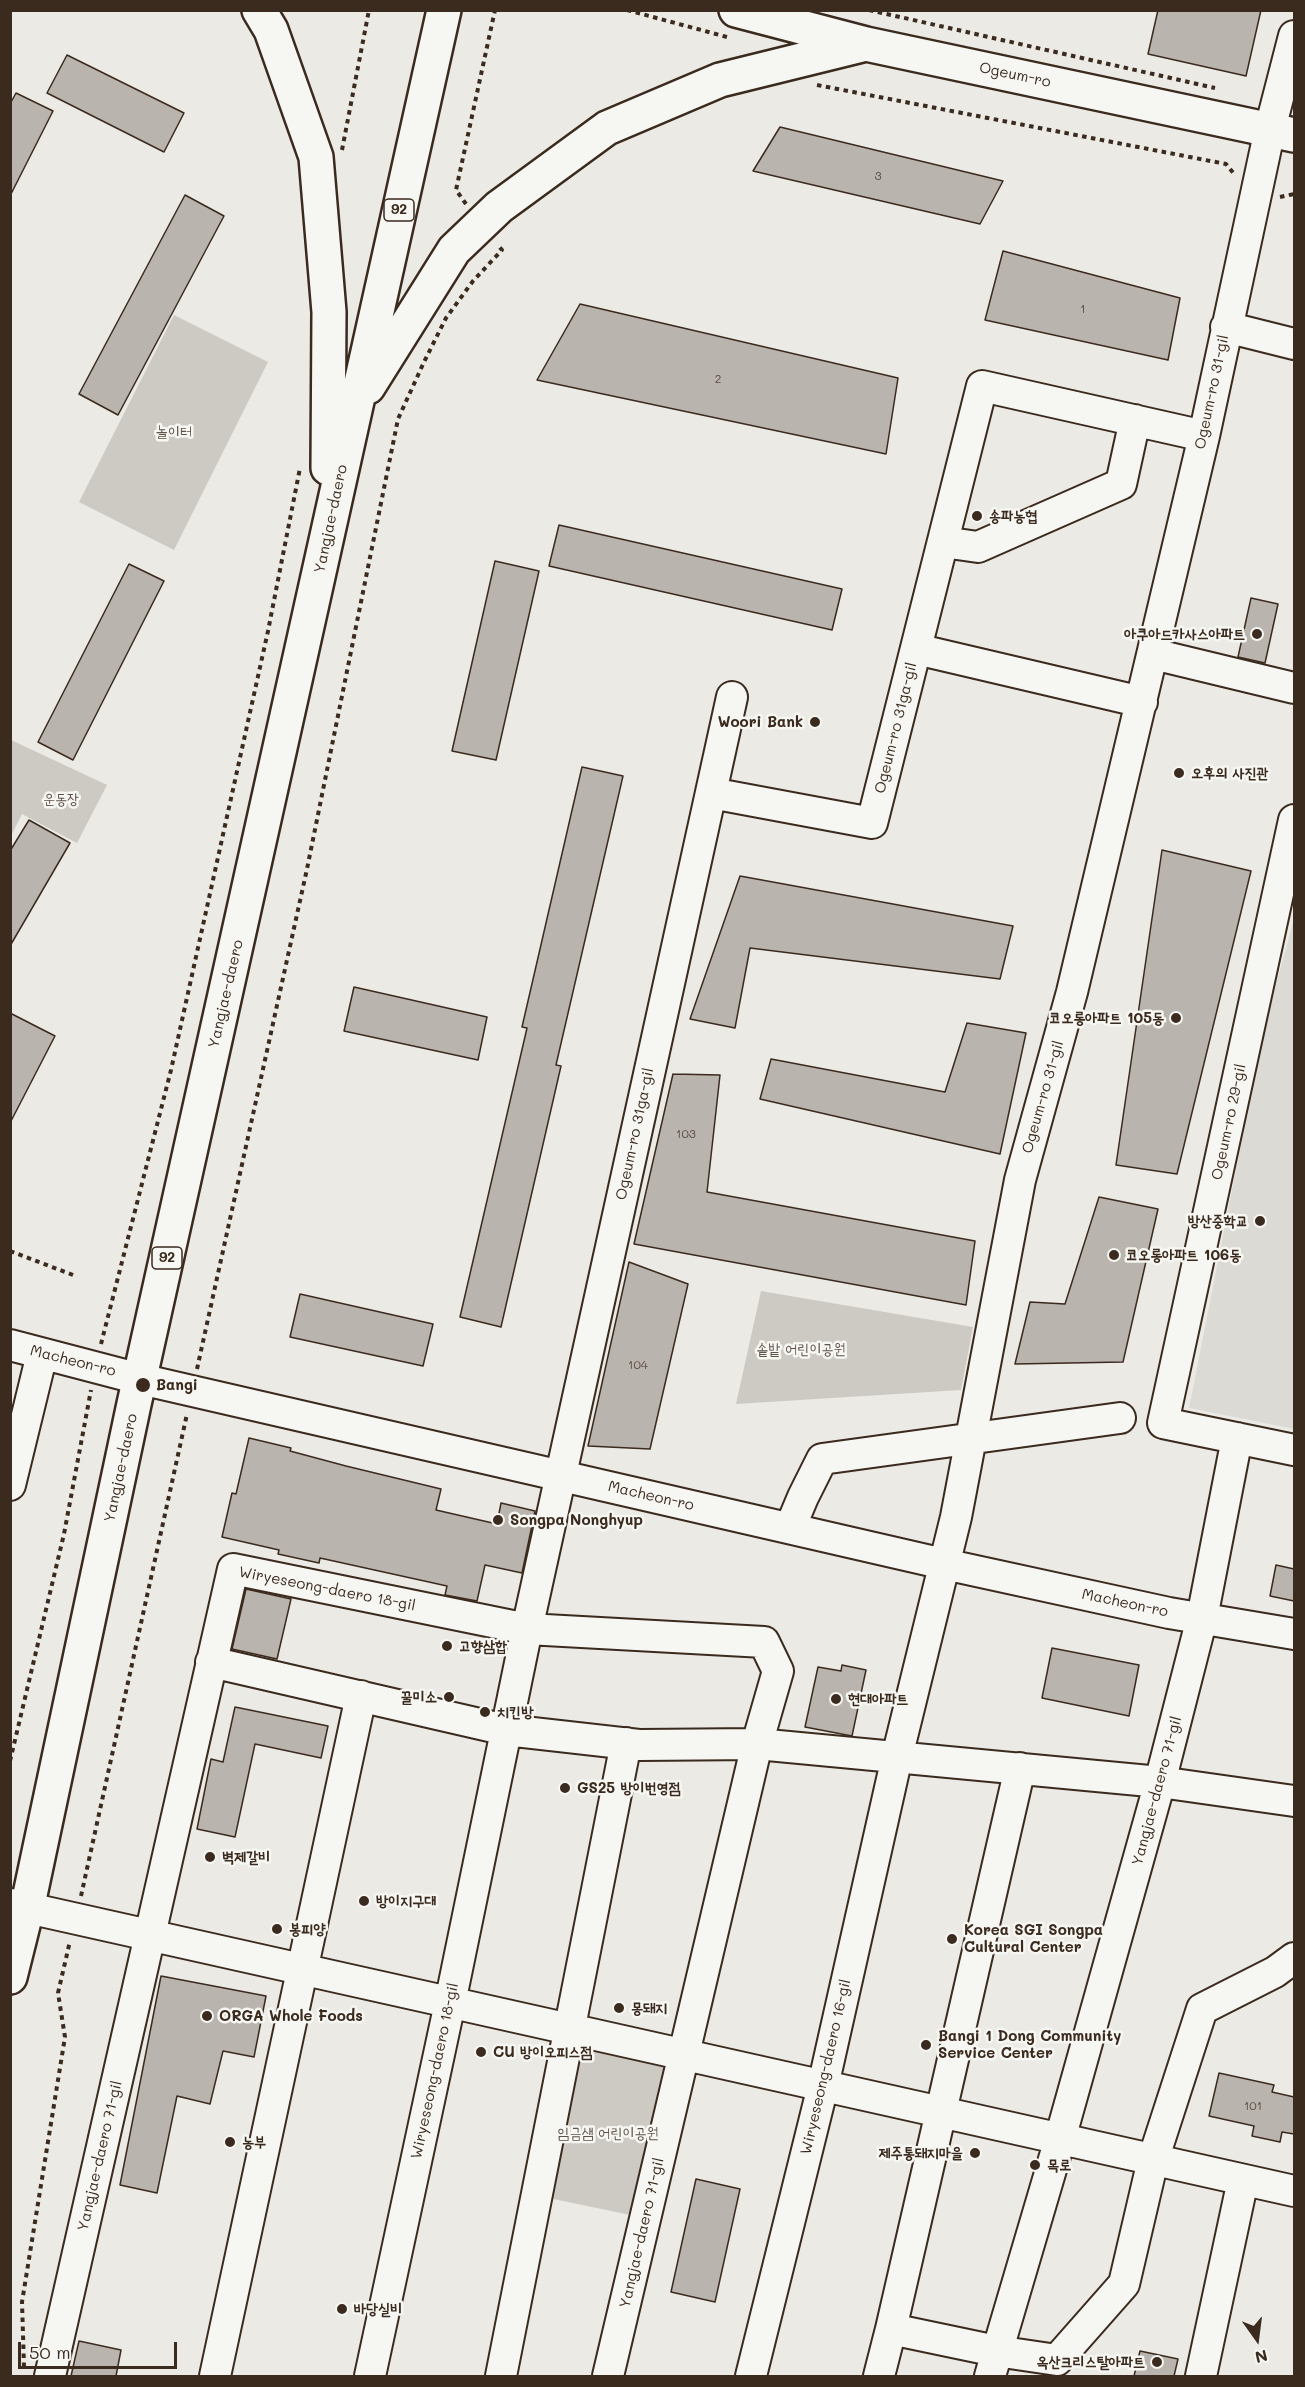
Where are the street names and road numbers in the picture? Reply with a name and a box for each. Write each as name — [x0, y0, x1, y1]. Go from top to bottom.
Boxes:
street label: Ogeum-ro — [978, 59, 1052, 91]
road number: 92 — [384, 199, 414, 221]
street label: Ogeum-ro 31-gil — [1191, 333, 1233, 451]
street label: Yangjae-daero — [311, 463, 351, 575]
street label: Ogeum-ro 31ga-gil — [871, 661, 921, 795]
street label: Yangjae-daero — [205, 938, 247, 1050]
street label: Ogeum-ro 31-gil — [1018, 1039, 1068, 1155]
street label: Ogeum-ro 29-gil — [1208, 1062, 1250, 1182]
street label: Ogeum-ro 31ga-gil — [612, 1066, 658, 1202]
road number: 92 — [152, 1247, 182, 1269]
street label: Macheon-ro — [28, 1342, 118, 1380]
street label: Yangjae-daero — [101, 1412, 141, 1524]
street label: Macheon-ro — [606, 1477, 696, 1515]
street label: Wiryeseong-daero 18-gil — [237, 1563, 417, 1615]
street label: Macheon-ro — [1080, 1585, 1170, 1621]
street label: Yangjae-daero 71-gil — [1128, 1714, 1186, 1868]
street label: Wiryeseong-daero 16-gil — [797, 1977, 855, 2157]
street label: Wiryeseong-daero 18-gil — [408, 1981, 462, 2161]
street label: Yangjae-daero 71-gil — [74, 2079, 126, 2233]
street label: Yangjae-daero 71-gil — [616, 2156, 668, 2310]

